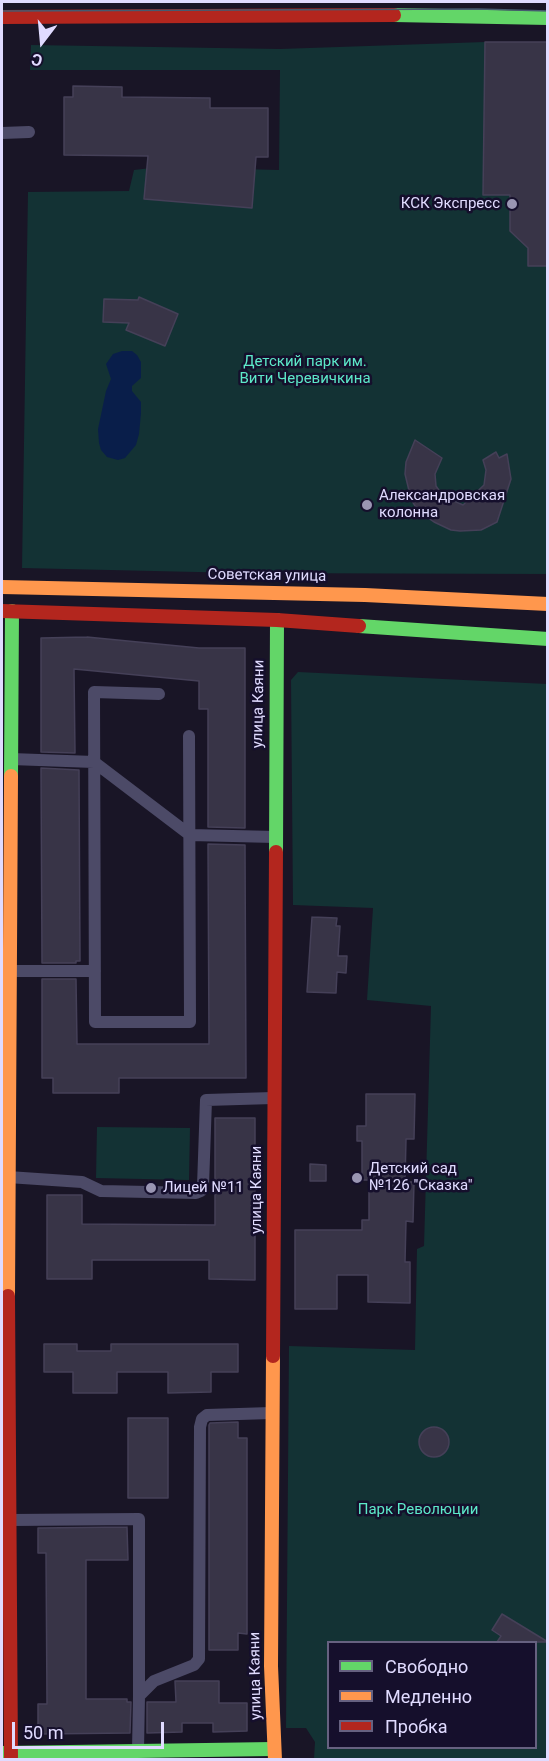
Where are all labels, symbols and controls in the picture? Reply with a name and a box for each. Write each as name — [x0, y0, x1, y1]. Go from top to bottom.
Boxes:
north arrow — [12, 12, 72, 72]
text: С — [29, 49, 45, 70]
place label: КСК Экспресс — [401, 195, 500, 213]
marker: КСК Экспресс — [505, 197, 519, 211]
park label: Детский парк им. Вити Черевичкина — [239, 353, 371, 388]
place label: Александровская колонна — [379, 487, 505, 522]
marker: Александровская колонна — [360, 498, 374, 512]
street label: Советская улица — [208, 566, 326, 586]
street label: улица Каяни — [249, 660, 269, 748]
street label: улица Каяни — [248, 1146, 266, 1234]
place label: Детский сад №126 "Сказка" — [369, 1160, 472, 1195]
marker: Детский сад №126 "Сказка" — [350, 1171, 364, 1185]
place label: Лицей №11 — [163, 1179, 244, 1197]
marker: Лицей №11 — [144, 1181, 158, 1195]
park label: Парк Революции — [358, 1501, 478, 1519]
street label: улица Каяни — [246, 1632, 266, 1720]
legend — [327, 1641, 537, 1749]
text: Свободно — [385, 1656, 468, 1677]
text: Медленно — [385, 1686, 472, 1707]
scale bar — [15, 1710, 166, 1748]
text: Пробка — [385, 1716, 448, 1737]
text: 50 m — [23, 1722, 63, 1743]

